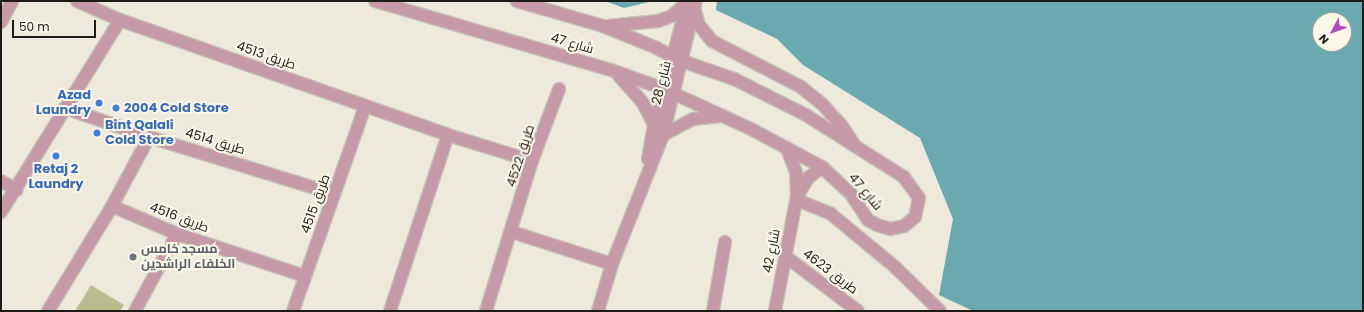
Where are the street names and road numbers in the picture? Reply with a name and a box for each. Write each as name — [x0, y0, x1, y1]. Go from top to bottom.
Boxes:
street label: شارع 47 — [549, 30, 595, 58]
street label: طريق 4513 — [234, 39, 298, 73]
street label: شارع 28 — [649, 60, 675, 106]
street label: طريق 4522 — [504, 123, 538, 189]
street label: طريق 4514 — [183, 125, 247, 159]
street label: شارع 47 — [845, 170, 885, 214]
street label: طريق 4515 — [298, 172, 334, 236]
street label: طريق 4516 — [147, 200, 211, 236]
street label: شارع 42 — [760, 228, 784, 274]
street label: طريق 4623 — [799, 246, 861, 298]

